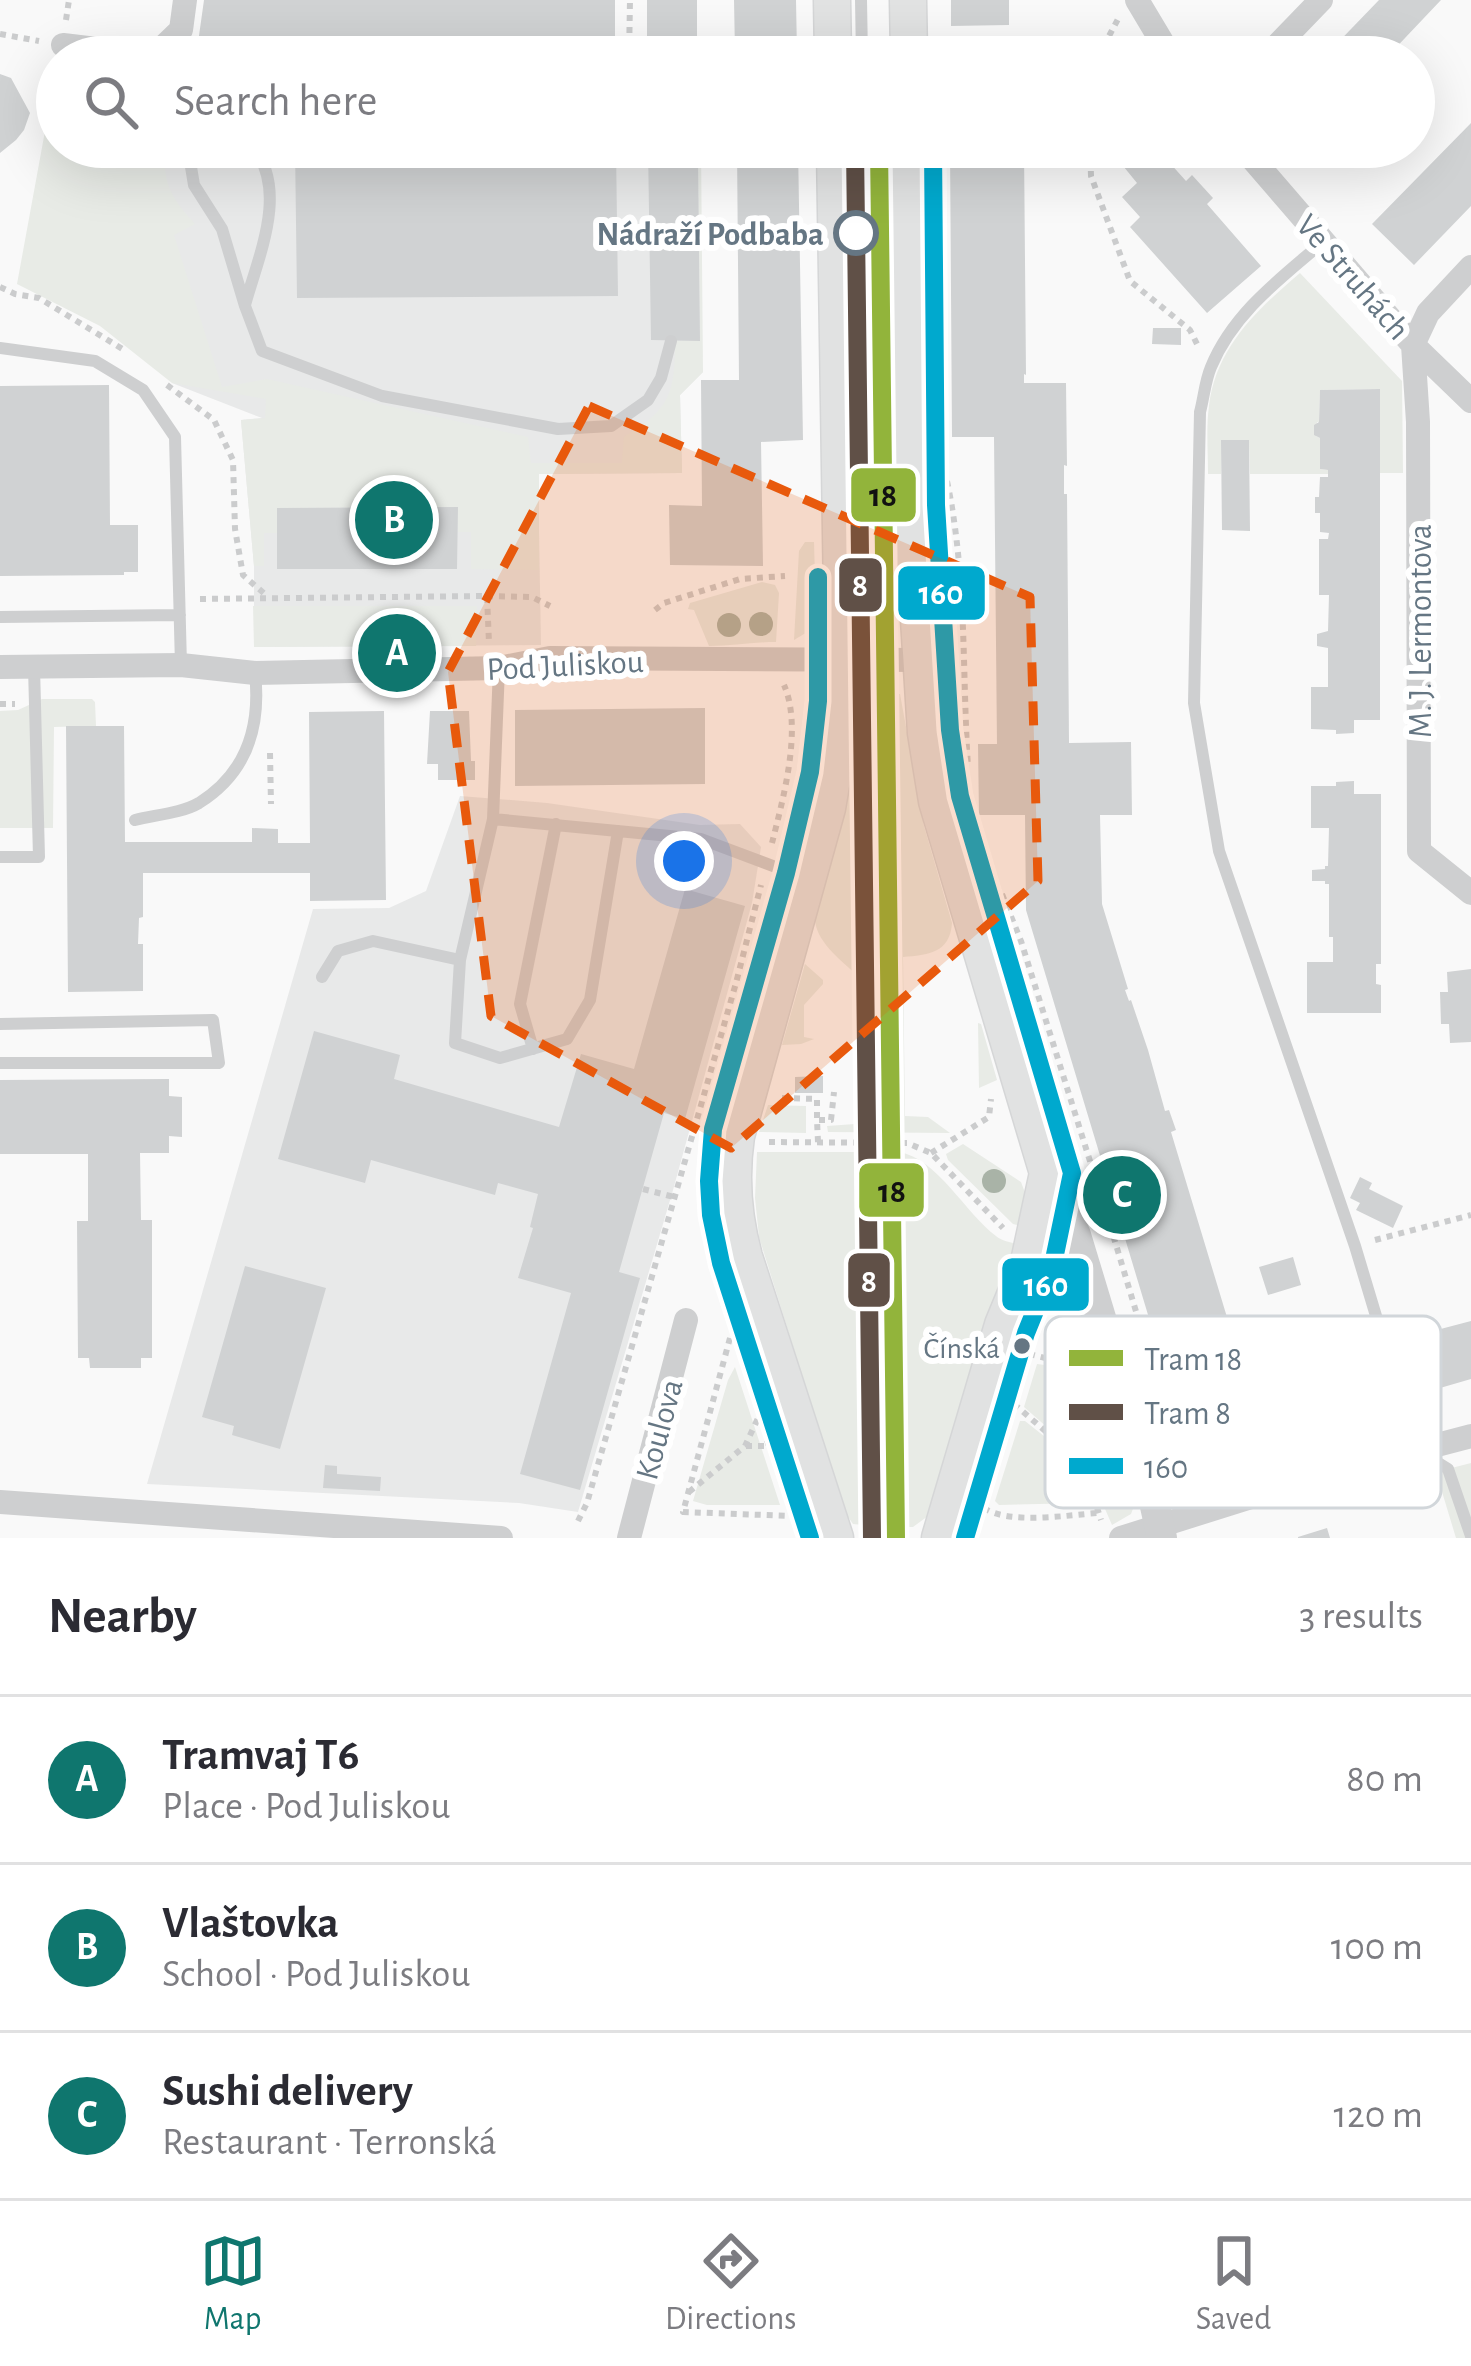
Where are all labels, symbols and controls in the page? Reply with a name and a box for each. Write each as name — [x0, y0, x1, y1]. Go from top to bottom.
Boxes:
search box — [36, 36, 1435, 168]
icon: search — [78, 69, 144, 135]
text: Search here — [174, 79, 377, 124]
street label: Ve Struhách — [1289, 209, 1415, 346]
marker: Nádraží Podbaba — [835, 212, 877, 254]
place label: Nádraží Podbaba — [597, 219, 824, 252]
line badge: 18 — [849, 466, 918, 524]
pin: B — [355, 475, 433, 565]
text: 18 — [869, 480, 897, 513]
street label: M. J. Lermontova — [1405, 524, 1438, 738]
line badge: 8 — [837, 556, 884, 614]
line badge: 160 — [896, 564, 987, 622]
text: 8 — [852, 570, 868, 603]
text: 160 — [918, 578, 964, 611]
pin: A — [358, 608, 436, 698]
street label: Pod Juliskou — [486, 646, 645, 687]
your location — [654, 831, 714, 891]
pin: C — [1083, 1150, 1161, 1240]
line badge: 18 — [857, 1161, 926, 1219]
text: 18 — [878, 1176, 906, 1209]
line badge: 8 — [846, 1251, 892, 1309]
line badge: 160 — [1000, 1256, 1091, 1313]
text: 8 — [861, 1266, 877, 1299]
text: 160 — [1023, 1270, 1069, 1303]
legend — [1045, 1316, 1441, 1508]
place label: Čínská — [924, 1332, 1000, 1364]
marker: Čínská — [1011, 1335, 1033, 1357]
text: Tram 18 — [1144, 1344, 1242, 1377]
street label: Koulova — [631, 1376, 690, 1484]
text: Tram 8 — [1144, 1398, 1231, 1431]
text: 160 — [1144, 1452, 1188, 1485]
text: Nearby — [48, 1591, 197, 1642]
text: 3 results — [1299, 1597, 1423, 1636]
text: Tramvaj T6 — [162, 1733, 359, 1778]
text: A — [75, 1760, 99, 1799]
text: 80 m — [1346, 1760, 1423, 1799]
text: Place · Pod Juliskou — [162, 1787, 450, 1826]
text: Vlaštovka — [162, 1901, 339, 1946]
text: B — [76, 1928, 98, 1967]
text: 100 m — [1331, 1928, 1423, 1967]
text: School · Pod Juliskou — [162, 1955, 470, 1994]
text: Sushi delivery — [162, 2069, 413, 2114]
text: C — [77, 2096, 97, 2135]
text: 120 m — [1334, 2096, 1423, 2135]
text: Restaurant · Terronská — [162, 2123, 497, 2162]
tab: Map — [200, 2228, 266, 2340]
tab: Directions — [665, 2228, 796, 2340]
tab: Saved — [1196, 2228, 1271, 2340]

